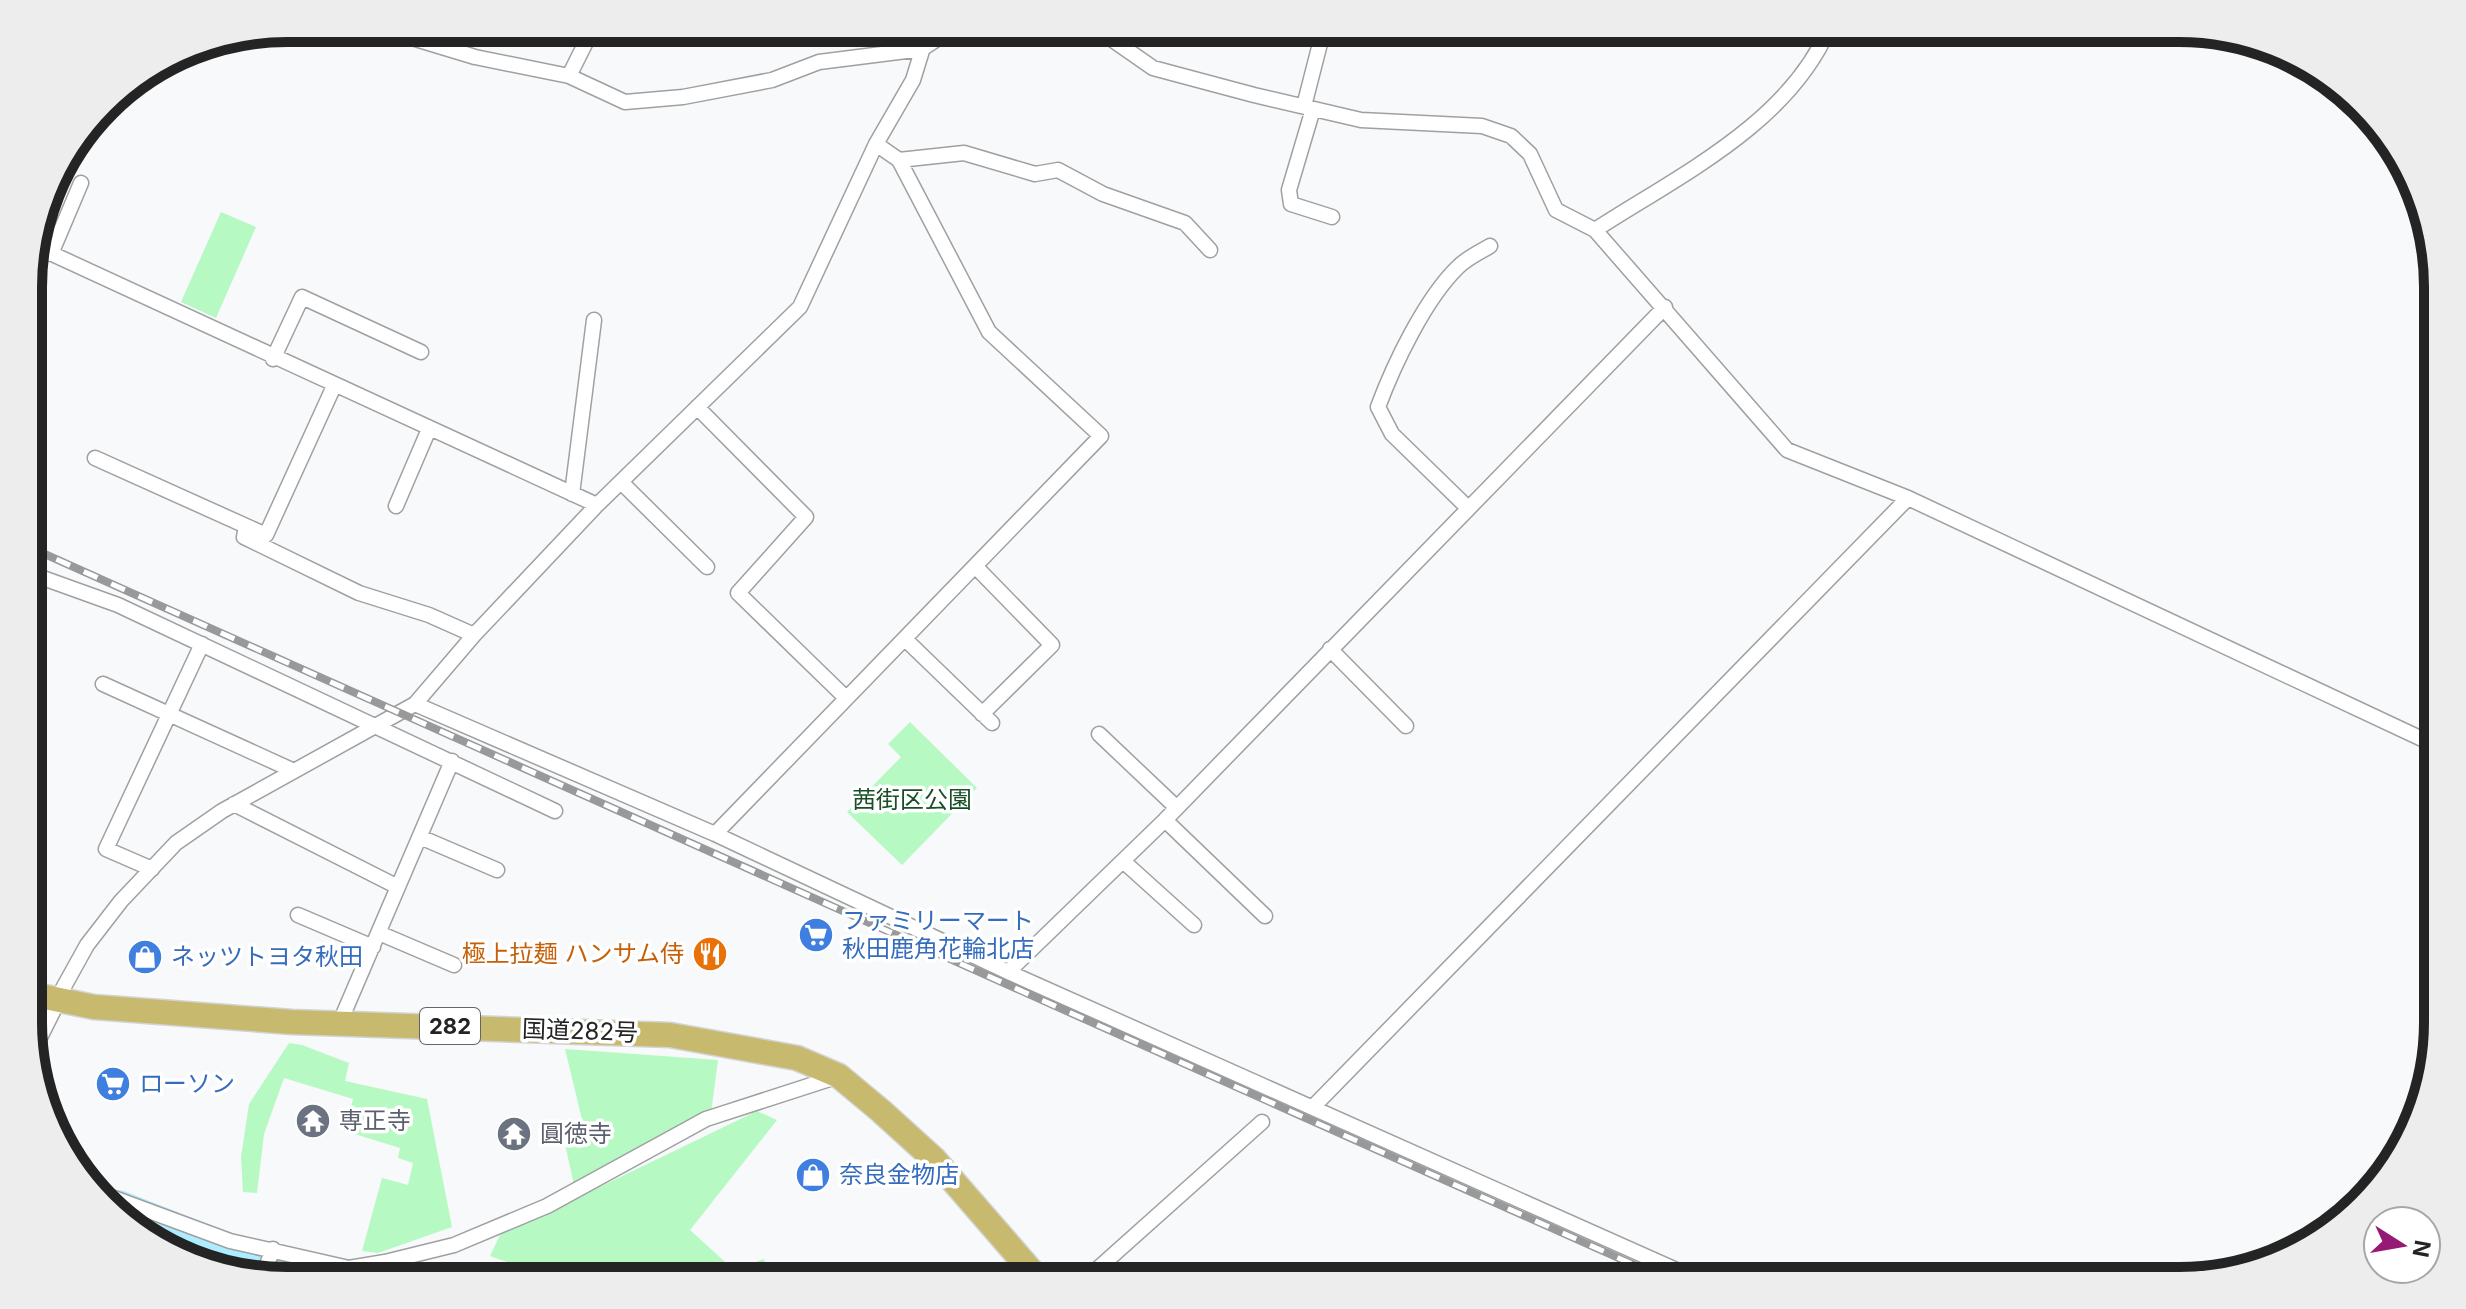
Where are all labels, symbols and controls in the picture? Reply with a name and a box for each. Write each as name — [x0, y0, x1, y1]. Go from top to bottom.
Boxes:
park label: 茜街区公園 — [852, 785, 972, 814]
place label: ファミリーマート 秋田鹿角花輪北店 — [842, 906, 1034, 963]
supermarket icon: ファミリーマート 秋田鹿角花輪北店 — [797, 916, 835, 954]
restaurant icon: 極上拉麺 ハンサム侍 — [691, 935, 729, 973]
shop icon: ネッツトヨタ秋田 — [126, 938, 164, 976]
place label: 極上拉麺 ハンサム侍 — [462, 939, 684, 968]
place label: ネッツトヨタ秋田 — [171, 942, 363, 971]
road number: 282 — [420, 1008, 480, 1044]
street label: 国道282号 — [521, 1014, 639, 1047]
supermarket icon: ローソン — [94, 1065, 132, 1103]
place label: ローソン — [139, 1069, 235, 1098]
temple icon: 専正寺 — [294, 1102, 332, 1140]
place label: 専正寺 — [339, 1106, 411, 1135]
temple icon: 圓徳寺 — [495, 1115, 533, 1153]
place label: 圓徳寺 — [540, 1119, 612, 1148]
shop icon: 奈良金物店 — [794, 1156, 832, 1194]
place label: 奈良金物店 — [839, 1160, 959, 1189]
north arrow — [2362, 1205, 2442, 1285]
text: N — [2407, 1238, 2436, 1260]

